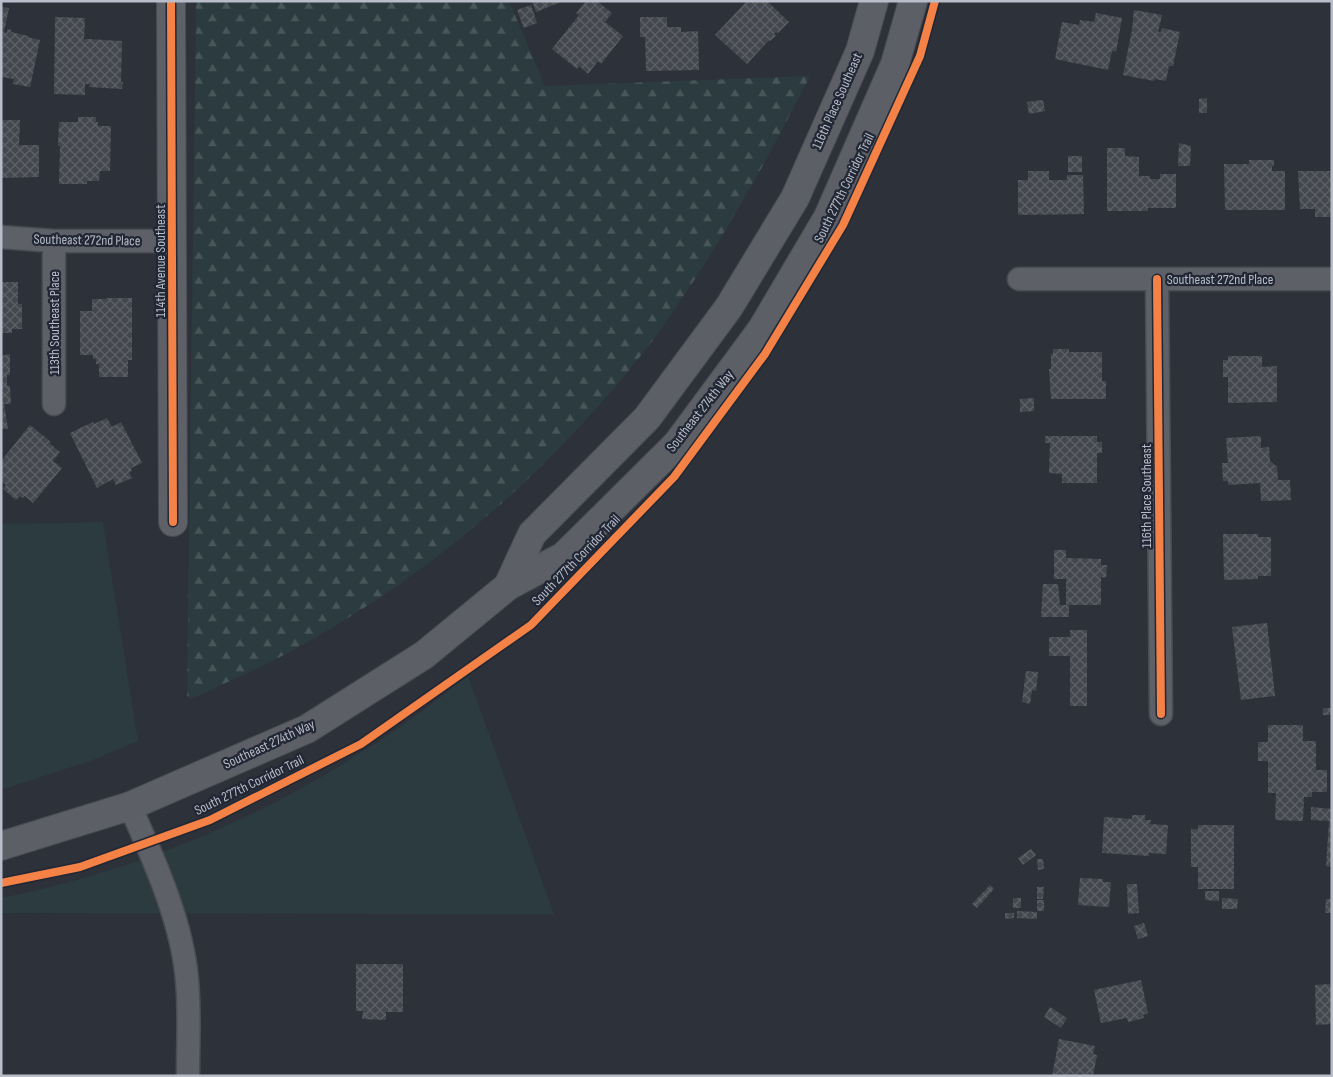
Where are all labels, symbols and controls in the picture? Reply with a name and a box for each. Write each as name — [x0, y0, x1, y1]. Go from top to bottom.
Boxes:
street label: 116th Place Southeast — [808, 50, 866, 152]
street label: South 277th Corridor Trail — [810, 130, 878, 246]
street label: 114th Avenue Southeast — [152, 205, 169, 317]
street label: Southeast 272nd Place — [34, 231, 140, 249]
street label: 113th Southeast Place — [46, 271, 63, 375]
street label: Southeast 272nd Place — [1167, 271, 1273, 288]
street label: Southeast 274th Way — [663, 366, 738, 455]
street label: 116th Place Southeast — [1138, 444, 1155, 548]
street label: South 277th Corridor Trail — [528, 511, 624, 609]
street label: Southeast 274th Way — [221, 715, 318, 773]
street label: South 277th Corridor Trail — [191, 751, 307, 819]

